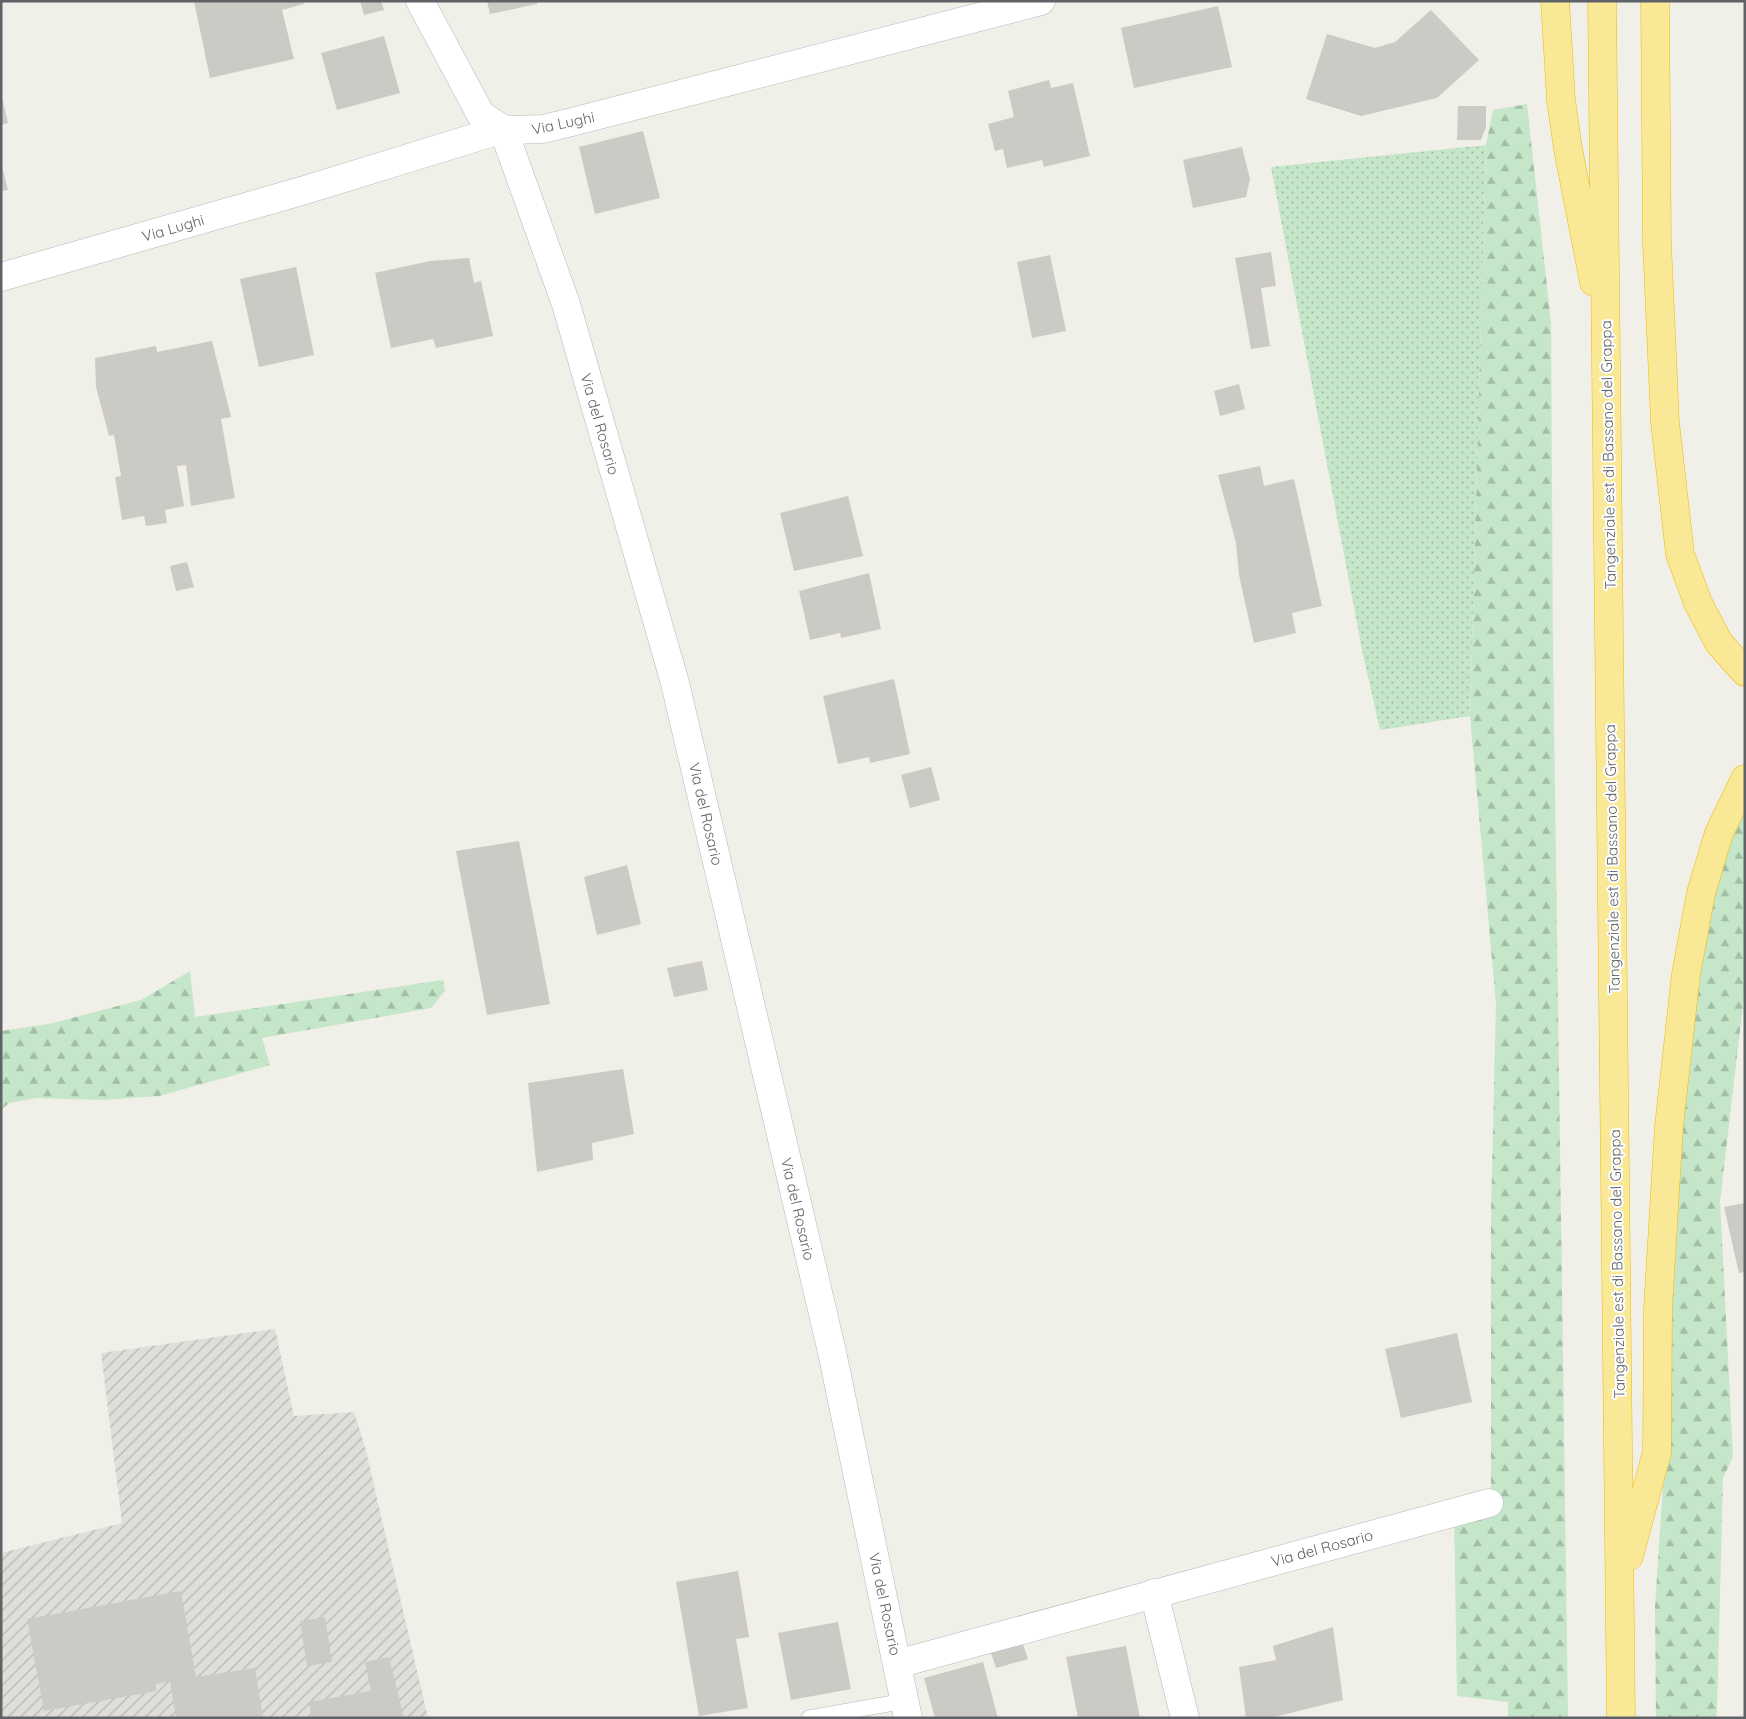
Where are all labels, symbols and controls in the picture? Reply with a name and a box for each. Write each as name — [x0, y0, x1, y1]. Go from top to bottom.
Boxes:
street label: Via Lughi — [530, 107, 596, 139]
street label: Via Lughi — [140, 210, 206, 246]
street label: Tangenziale est di Bassano del Grappa — [1596, 320, 1620, 590]
street label: Via del Rosario — [576, 371, 624, 477]
street label: Tangenziale est di Bassano del Grappa — [1600, 724, 1624, 994]
street label: Via del Rosario — [685, 761, 727, 867]
street label: Tangenziale est di Bassano del Grappa — [1605, 1129, 1629, 1399]
street label: Via del Rosario — [777, 1156, 819, 1262]
street label: Via del Rosario — [1269, 1525, 1375, 1571]
street label: Via del Rosario — [865, 1551, 905, 1657]

